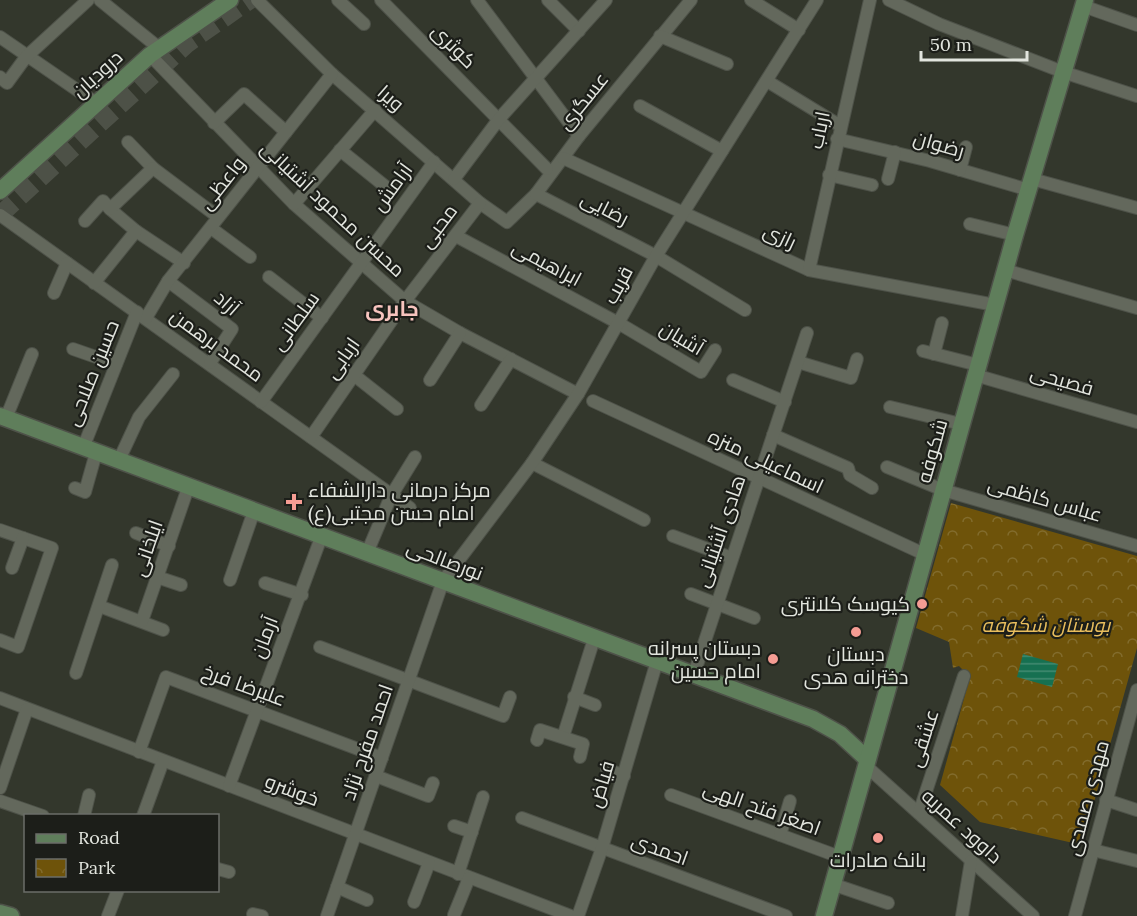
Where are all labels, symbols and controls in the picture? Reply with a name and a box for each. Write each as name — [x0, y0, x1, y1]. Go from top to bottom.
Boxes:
street label: کوثری — [426, 18, 482, 74]
scale bar — [921, 24, 1028, 62]
text: 50 m — [930, 33, 972, 56]
street label: درودیان — [66, 44, 128, 104]
street label: عسگری — [552, 67, 614, 135]
street label: ویرا — [373, 79, 410, 116]
street label: ارباب — [802, 109, 835, 151]
street label: رضوان — [910, 124, 968, 164]
street label: محسن محمود آشتیانی — [255, 135, 411, 283]
street label: واعظی — [193, 151, 251, 215]
street label: آرامش — [366, 157, 419, 216]
street label: رضایی — [577, 185, 633, 231]
street label: محبی — [413, 199, 463, 253]
street label: رازی — [759, 217, 801, 255]
street label: ابراهیمی — [508, 234, 586, 292]
street label: قریب — [597, 261, 638, 308]
street label: آزاد — [209, 285, 246, 321]
street label: سلطانی — [265, 286, 325, 356]
district label: جابری — [365, 295, 419, 322]
street label: محمد برهمن — [165, 302, 269, 388]
street label: آشیان — [655, 315, 709, 362]
street label: حسین صلاحی — [59, 316, 125, 430]
street label: اربابی — [318, 332, 366, 384]
street label: فصیحی — [1027, 359, 1097, 401]
street label: شکوفه — [911, 416, 952, 486]
street label: اسماعیلی منزه — [704, 423, 828, 499]
street label: عباس کاظمی — [985, 470, 1105, 528]
street label: هادی آشتیانی — [689, 471, 751, 591]
place label: مرکز درمانی دارالشفاء امام حسن مجتبی(ع) — [308, 477, 490, 527]
marker: مرکز درمانی دارالشفاء امام حسن مجتبی(ع) — [285, 493, 303, 511]
street label: ایلخانی — [125, 516, 169, 580]
street label: نورصالحی — [403, 534, 487, 586]
place label: کیوسک کلانتری — [781, 591, 910, 617]
marker: کیوسک کلانتری — [915, 597, 929, 611]
street label: آرمان — [244, 612, 284, 662]
park label: بوستان شکوفه — [982, 612, 1112, 637]
marker: دبستان دخترانه هدی — [849, 625, 863, 639]
place label: دبستان پسرانه امام حسین — [648, 635, 761, 685]
place label: دبستان دخترانه هدی — [804, 641, 908, 690]
marker: دبستان پسرانه امام حسین — [766, 652, 780, 666]
street label: علیرضا فرخ — [198, 658, 289, 713]
street label: احمد مفرح نژاد — [335, 681, 400, 804]
street label: عشقی — [901, 706, 945, 770]
street label: مهدی صمدی — [1059, 737, 1115, 859]
street label: فیاض — [582, 757, 620, 811]
street label: خوشرو — [262, 768, 323, 811]
street label: اصغر فتح الهی — [699, 775, 824, 842]
street label: داوود عمریه — [917, 783, 1008, 868]
legend — [24, 814, 219, 892]
text: Road — [78, 826, 120, 849]
street label: احمدی — [628, 827, 692, 871]
marker: بانک صادرات — [871, 831, 885, 845]
place label: بانک صادرات — [830, 847, 926, 872]
text: Park — [78, 856, 116, 879]

